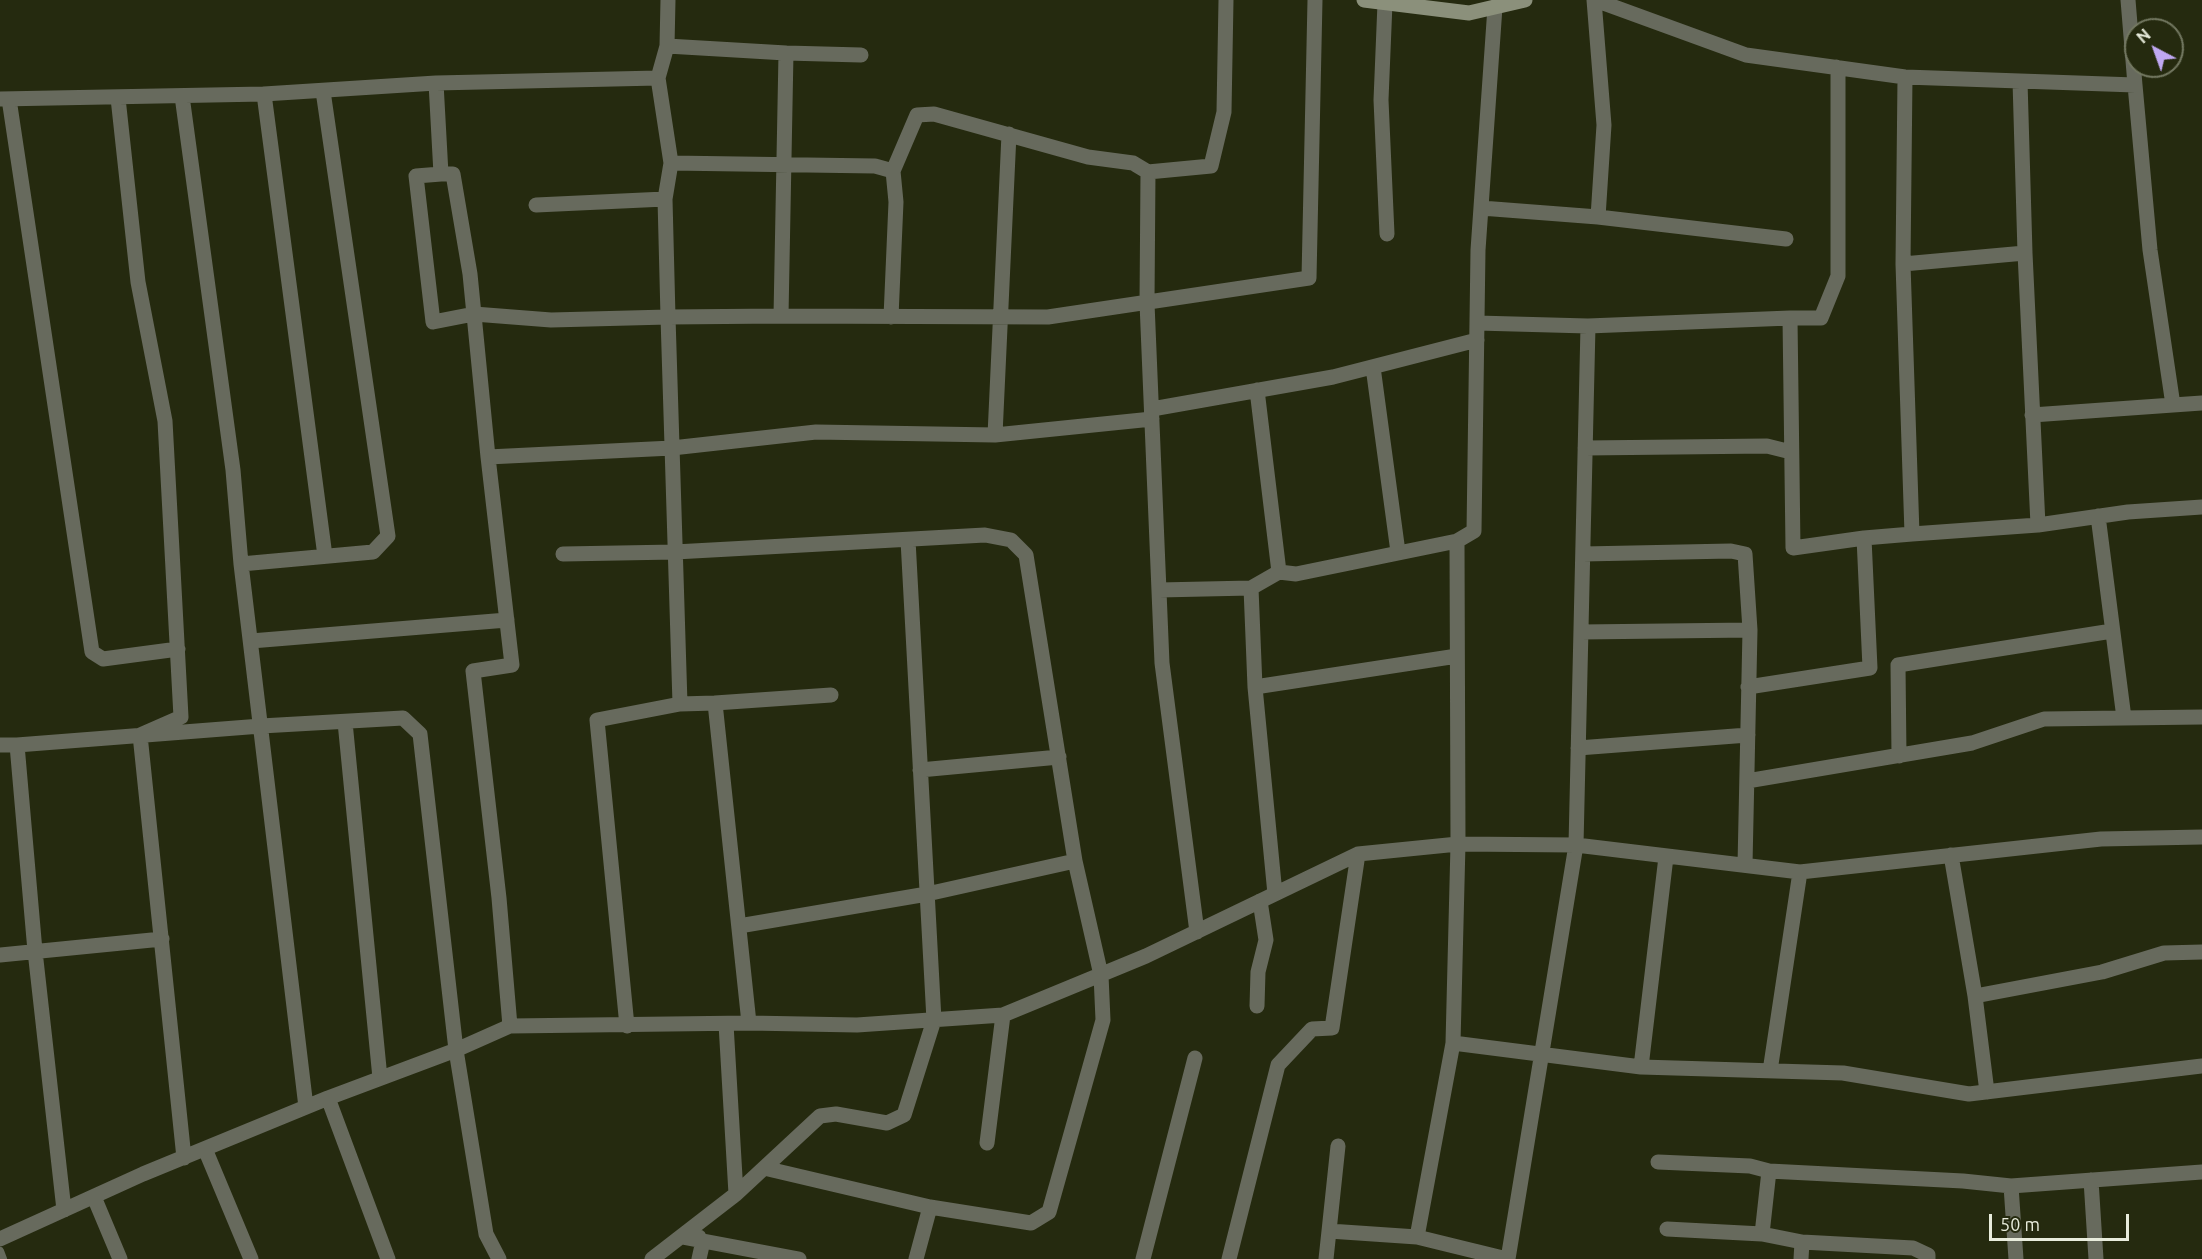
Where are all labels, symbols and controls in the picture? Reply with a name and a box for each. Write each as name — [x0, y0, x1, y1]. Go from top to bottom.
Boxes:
north arrow — [2124, 18, 2184, 78]
text: N — [2133, 25, 2154, 47]
scale bar — [1992, 1202, 2132, 1240]
text: 50 m — [2000, 1214, 2040, 1234]

